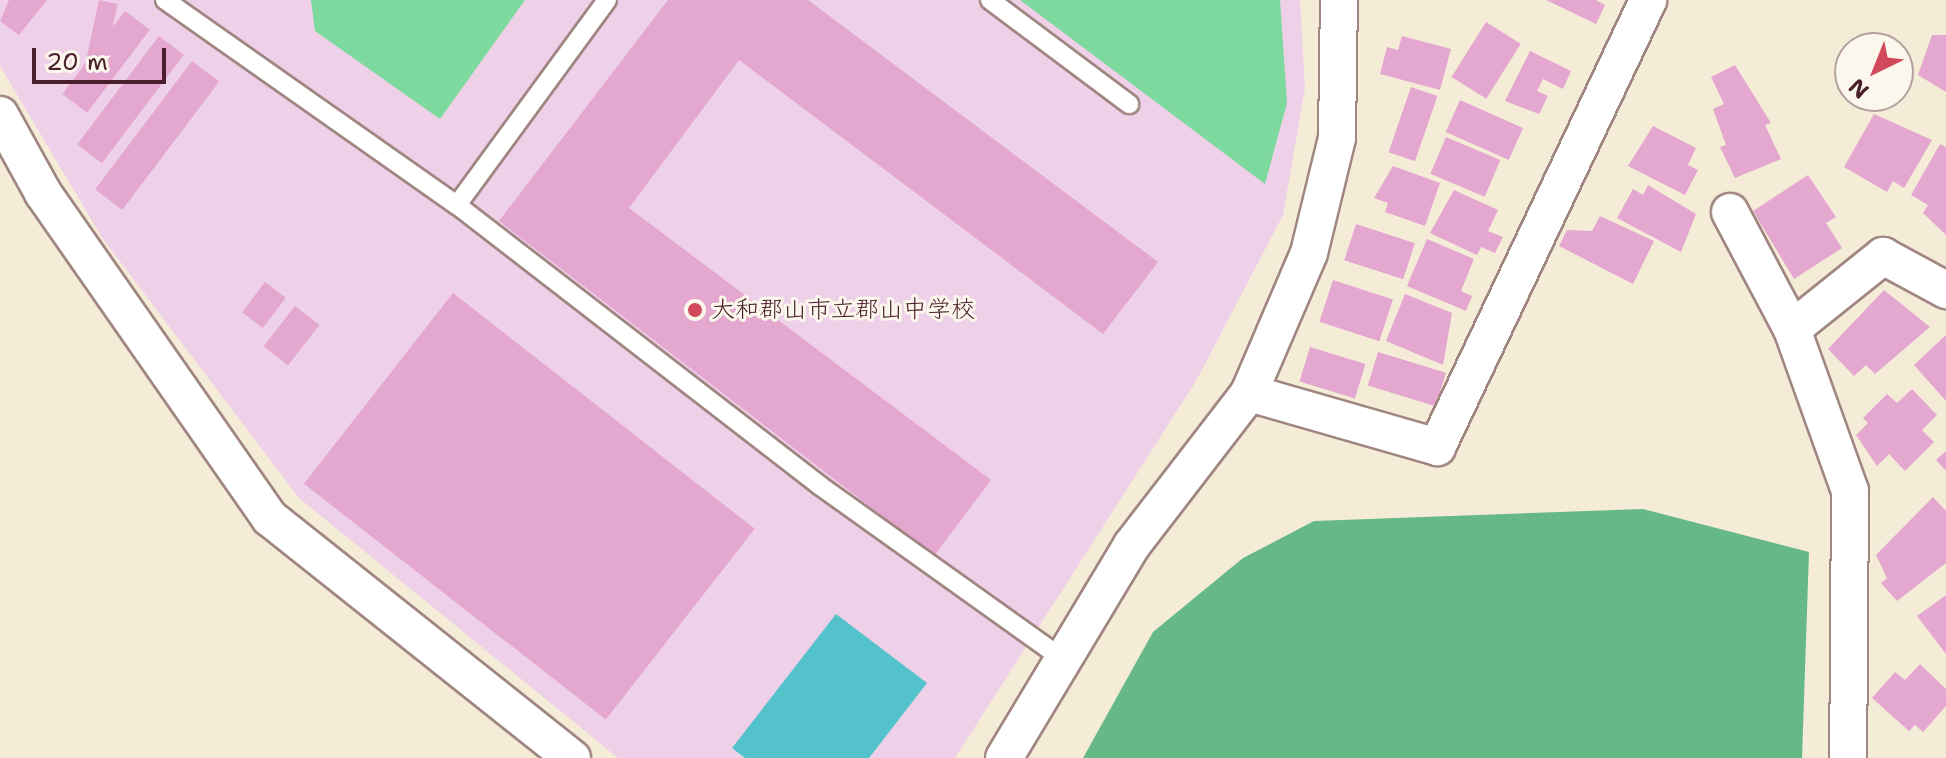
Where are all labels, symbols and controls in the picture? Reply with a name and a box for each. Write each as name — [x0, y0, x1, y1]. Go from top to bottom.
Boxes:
scale bar — [36, 32, 170, 82]
north arrow — [1834, 32, 1914, 112]
text: 20 m — [46, 46, 108, 78]
text: N — [1842, 72, 1875, 105]
place label: 大和郡山市立郡山中学校 — [711, 296, 975, 324]
marker: 大和郡山市立郡山中学校 — [686, 301, 704, 319]

